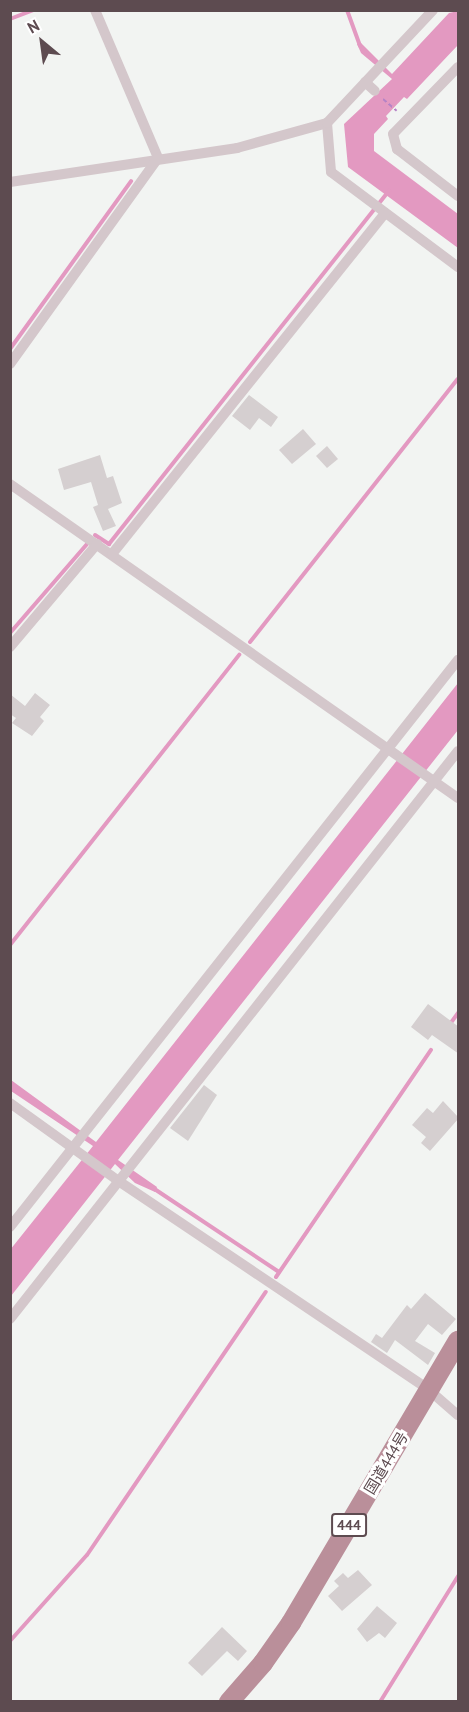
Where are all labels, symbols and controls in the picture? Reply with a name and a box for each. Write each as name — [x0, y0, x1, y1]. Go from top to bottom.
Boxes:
north arrow — [12, 12, 72, 72]
text: N — [24, 15, 43, 38]
street label: 国道444号 — [360, 1429, 412, 1497]
road number: 444 — [331, 1514, 367, 1536]

